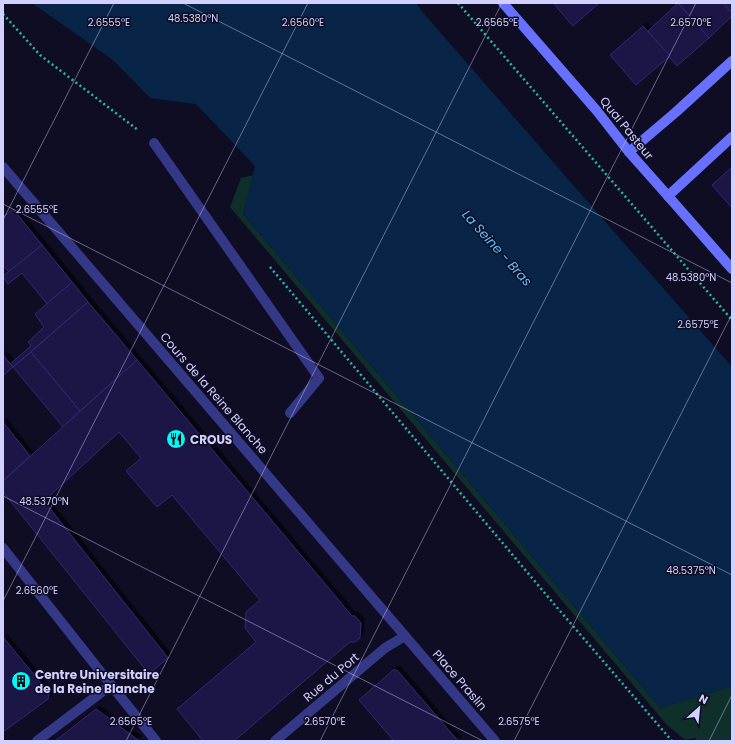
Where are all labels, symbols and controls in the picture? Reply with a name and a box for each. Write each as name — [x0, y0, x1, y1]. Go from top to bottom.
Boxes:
text: 48.5380°N — [168, 11, 218, 26]
text: 2.6555°E — [88, 15, 130, 30]
text: 2.6560°E — [282, 15, 324, 30]
text: 2.6565°E — [476, 15, 518, 30]
text: 2.6570°E — [670, 15, 712, 30]
street label: Quai Pasteur — [596, 93, 658, 164]
text: 2.6555°E — [16, 202, 58, 217]
water label: La Seine - Bras — [458, 206, 537, 290]
text: 48.5380°N — [666, 270, 716, 285]
text: 2.6575°E — [677, 317, 719, 332]
street label: Cours de la Reine Blanche — [156, 329, 272, 457]
restaurant icon: CROUS — [165, 428, 187, 450]
place label: CROUS — [190, 431, 232, 448]
text: 48.5370°N — [19, 494, 69, 509]
text: 48.5375°N — [666, 563, 716, 578]
text: 2.6560°E — [16, 583, 58, 598]
street label: Place Praslin — [429, 646, 491, 714]
street label: Rue du Port — [299, 649, 363, 705]
place label: Centre Universitaire de la Reine Blanche — [35, 666, 160, 697]
building icon: Centre Universitaire de la Reine Blanche — [10, 670, 32, 692]
north arrow — [679, 688, 719, 728]
text: N — [696, 690, 711, 708]
text: 2.6565°E — [110, 714, 152, 729]
text: 2.6570°E — [304, 714, 346, 729]
text: 2.6575°E — [498, 714, 540, 729]

